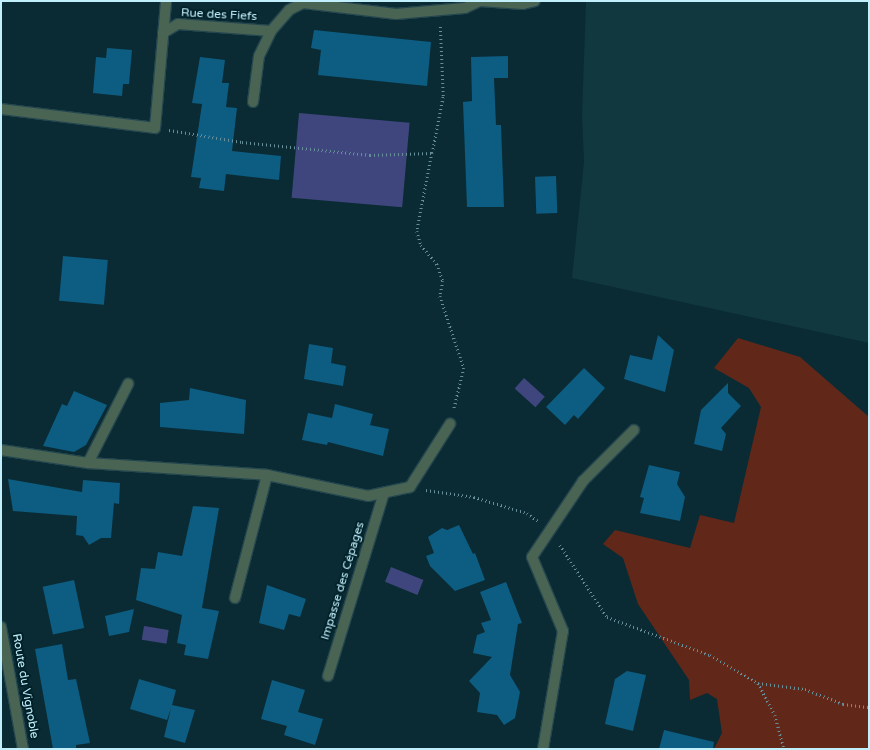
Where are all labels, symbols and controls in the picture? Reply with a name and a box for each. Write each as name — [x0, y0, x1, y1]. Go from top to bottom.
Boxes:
street label: Rue des Fiefs — [181, 6, 257, 24]
street label: Impasse des Cépages — [318, 520, 368, 642]
street label: Route du Vignoble — [9, 632, 41, 740]

